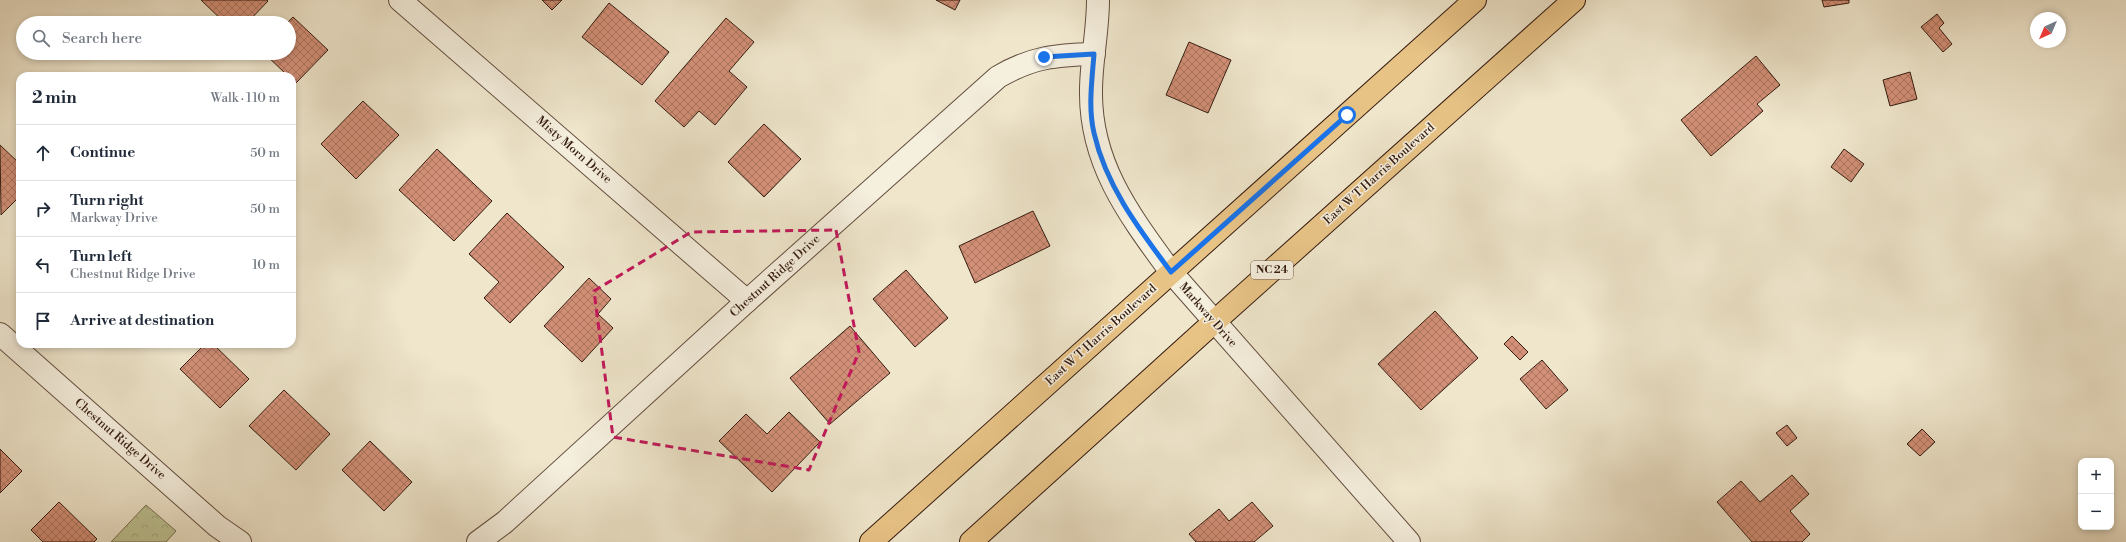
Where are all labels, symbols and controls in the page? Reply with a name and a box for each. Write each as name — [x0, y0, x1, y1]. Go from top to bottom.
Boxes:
north arrow — [2030, 12, 2066, 48]
search box — [16, 16, 296, 60]
icon: search — [30, 27, 52, 49]
text: Search here — [62, 29, 142, 48]
route end — [1035, 48, 1053, 66]
text: 2 min — [32, 87, 77, 109]
text: Walk · 110 m — [210, 90, 280, 106]
route start — [1338, 106, 1356, 124]
street label: Misty Morn Drive — [533, 113, 615, 187]
street label: East W T Harris Boulevard — [1320, 120, 1438, 228]
icon: ahead — [32, 142, 54, 164]
text: Continue — [70, 143, 135, 162]
text: 50 m — [250, 145, 280, 161]
text: Turn right — [70, 191, 144, 210]
icon: right — [32, 198, 54, 220]
text: 50 m — [250, 201, 280, 217]
text: Markway Drive — [70, 210, 158, 226]
street label: Chestnut Ridge Drive — [727, 232, 823, 320]
text: Turn left — [70, 247, 132, 266]
icon: left — [32, 254, 54, 276]
text: 10 m — [252, 257, 280, 273]
road number: NC 24 — [1251, 261, 1293, 279]
text: Chestnut Ridge Drive — [70, 266, 196, 282]
street label: Markway Drive — [1176, 279, 1240, 351]
street label: East W T Harris Boulevard — [1042, 281, 1160, 389]
icon: arrive — [32, 310, 54, 332]
text: Arrive at destination — [70, 311, 214, 330]
street label: Chestnut Ridge Drive — [71, 395, 169, 483]
map controls — [2078, 458, 2114, 530]
button: + — [2078, 458, 2114, 494]
button: − — [2078, 494, 2114, 530]

